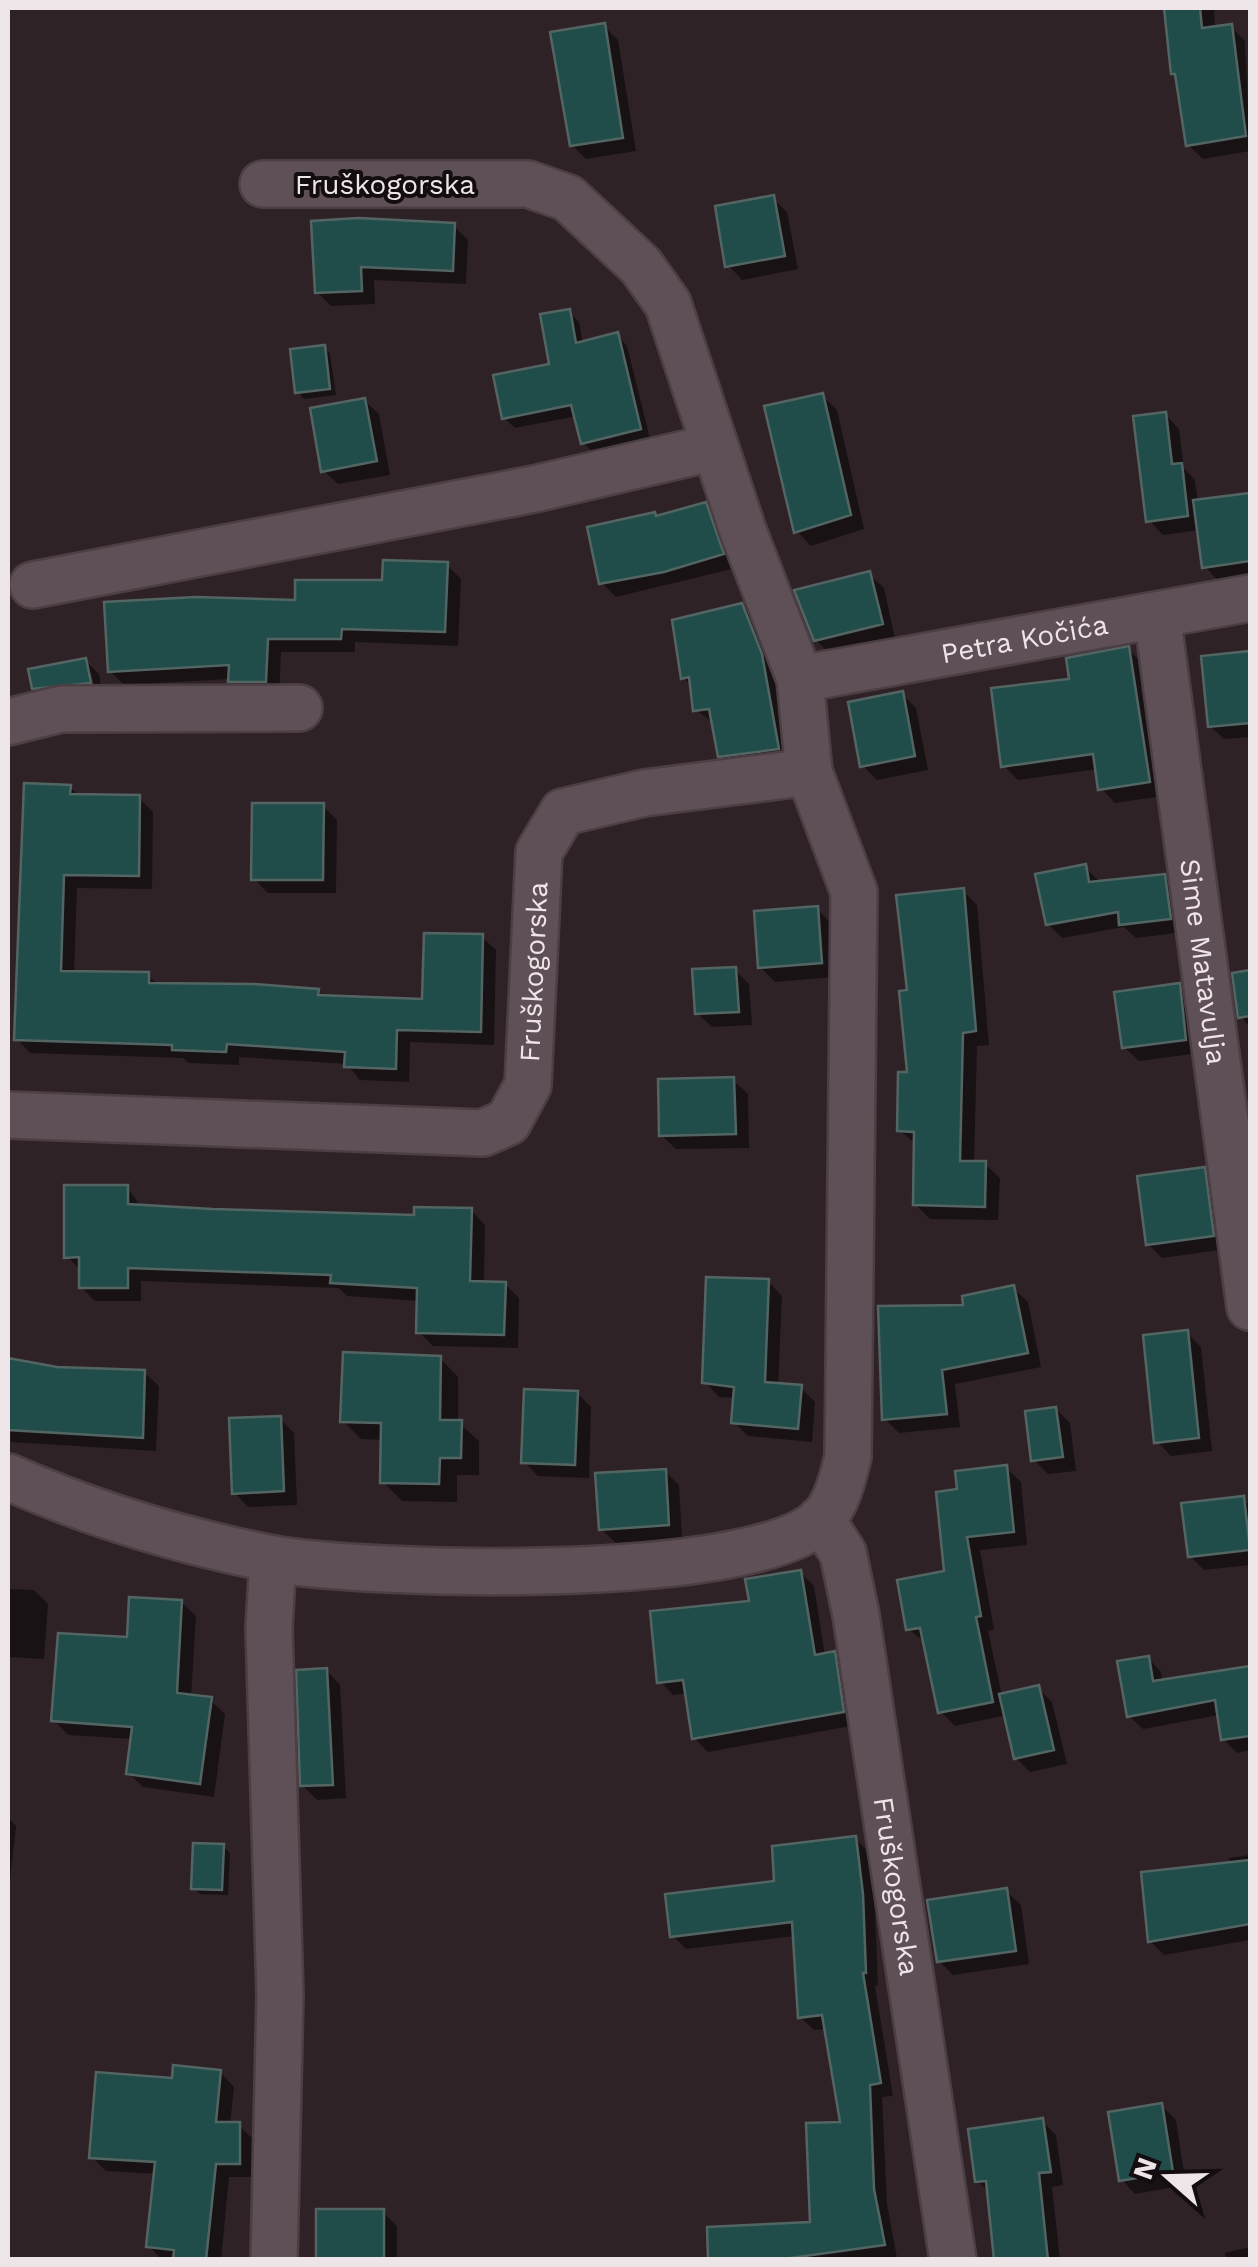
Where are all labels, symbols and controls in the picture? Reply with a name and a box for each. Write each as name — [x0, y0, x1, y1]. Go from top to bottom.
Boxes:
street label: Fruškogorska — [295, 168, 475, 201]
street label: Petra Kočića — [938, 608, 1111, 670]
street label: Sime Matavulja — [1173, 857, 1233, 1067]
street label: Fruškogorska — [513, 881, 555, 1063]
street label: Fruškogorska — [867, 1795, 926, 1978]
north arrow — [1118, 2127, 1218, 2227]
text: N — [1126, 2153, 1164, 2184]

